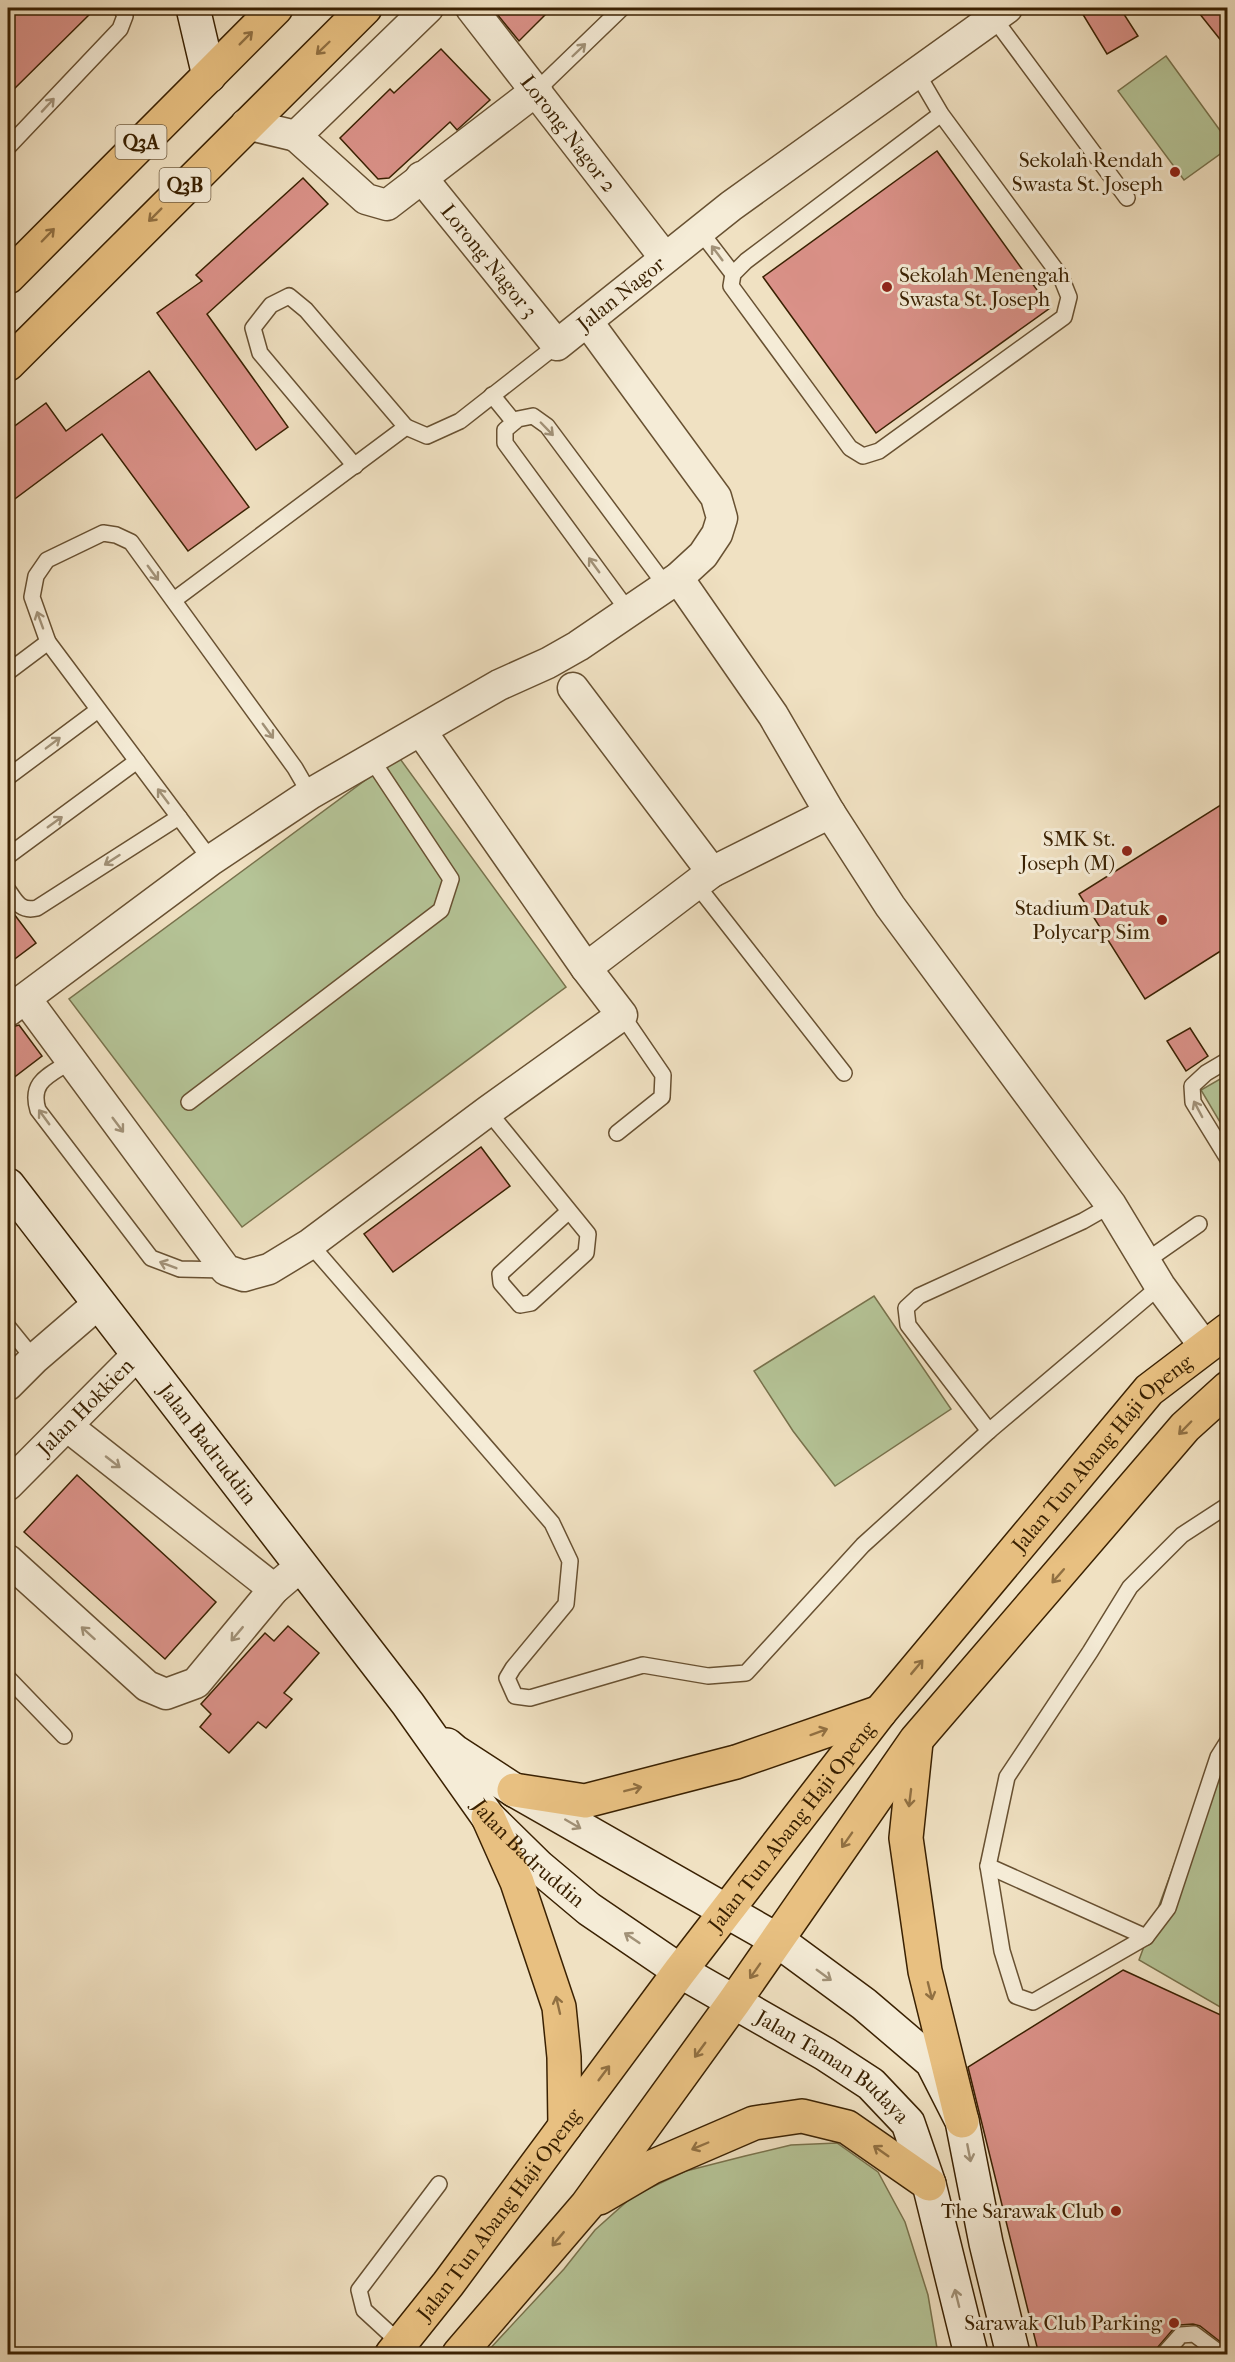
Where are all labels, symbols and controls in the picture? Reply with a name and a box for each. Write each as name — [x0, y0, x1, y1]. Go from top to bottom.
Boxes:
one-way arrow — [239, 31, 253, 46]
one-way arrow — [315, 41, 330, 56]
one-way arrow — [571, 42, 586, 57]
street label: Lorong Nagor 2 — [516, 70, 621, 197]
one-way arrow — [41, 97, 55, 112]
road number: Q3A — [116, 125, 166, 159]
place label: Sekolah Rendah Swasta St. Joseph — [1012, 148, 1163, 196]
marker: Sekolah Rendah Swasta St. Joseph — [1168, 165, 1182, 179]
road number: Q3B — [160, 168, 210, 202]
street label: Lorong Nagor 3 — [436, 199, 542, 323]
one-way arrow — [147, 208, 162, 223]
one-way arrow — [41, 227, 56, 242]
one-way arrow — [710, 245, 723, 261]
street label: Jalan Nagor — [571, 252, 670, 337]
place label: Sekolah Menengah Swasta St. Joseph — [899, 263, 1070, 311]
marker: Sekolah Menengah Swasta St. Joseph — [880, 280, 894, 294]
one-way arrow — [540, 421, 555, 436]
one-way arrow — [588, 557, 601, 573]
one-way arrow — [147, 564, 160, 580]
one-way arrow — [34, 611, 45, 630]
one-way arrow — [262, 722, 274, 738]
one-way arrow — [45, 737, 61, 750]
one-way arrow — [157, 789, 170, 805]
one-way arrow — [46, 815, 62, 828]
place label: SMK St. Joseph (M) — [1018, 827, 1115, 875]
marker: SMK St. Joseph (M) — [1120, 844, 1134, 858]
one-way arrow — [104, 854, 121, 866]
place label: Stadium Datuk Polycarp Sim — [1015, 896, 1151, 944]
marker: Stadium Datuk Polycarp Sim — [1155, 913, 1169, 927]
one-way arrow — [1192, 1101, 1204, 1118]
one-way arrow — [38, 1110, 50, 1126]
one-way arrow — [112, 1116, 124, 1132]
one-way arrow — [159, 1259, 178, 1270]
street label: Jalan Tun Abang Haji Openg — [1006, 1349, 1198, 1558]
street label: Jalan Hokkien — [31, 1354, 139, 1462]
street label: Jalan Badruddin — [152, 1377, 262, 1509]
one-way arrow — [1178, 1421, 1192, 1436]
one-way arrow — [104, 1455, 120, 1468]
one-way arrow — [1051, 1567, 1065, 1583]
one-way arrow — [81, 1626, 96, 1640]
one-way arrow — [230, 1626, 243, 1642]
one-way arrow — [911, 1660, 924, 1676]
street label: Jalan Tun Abang Haji Openg — [702, 1716, 881, 1938]
one-way arrow — [809, 1726, 828, 1737]
one-way arrow — [623, 1782, 642, 1794]
one-way arrow — [905, 1788, 916, 1807]
street label: Jalan Badruddin — [466, 1793, 590, 1912]
one-way arrow — [564, 1819, 581, 1831]
one-way arrow — [841, 1831, 853, 1847]
one-way arrow — [624, 1932, 640, 1944]
one-way arrow — [749, 1963, 761, 1979]
one-way arrow — [816, 1969, 832, 1981]
one-way arrow — [925, 1981, 936, 2000]
one-way arrow — [551, 1996, 563, 2015]
street label: Jalan Taman Budaya — [750, 2004, 914, 2128]
one-way arrow — [693, 2041, 706, 2057]
one-way arrow — [598, 2066, 610, 2082]
street label: Jalan Tun Abang Haji Openg — [411, 2103, 587, 2327]
one-way arrow — [691, 2141, 709, 2152]
one-way arrow — [963, 2143, 975, 2162]
one-way arrow — [873, 2145, 890, 2157]
place label: The Sarawak Club — [941, 2199, 1104, 2223]
marker: The Sarawak Club — [1109, 2204, 1123, 2218]
one-way arrow — [551, 2231, 564, 2247]
one-way arrow — [950, 2289, 962, 2308]
place label: Sarawak Club Parking — [964, 2311, 1163, 2335]
marker: Sarawak Club Parking — [1167, 2316, 1181, 2330]

